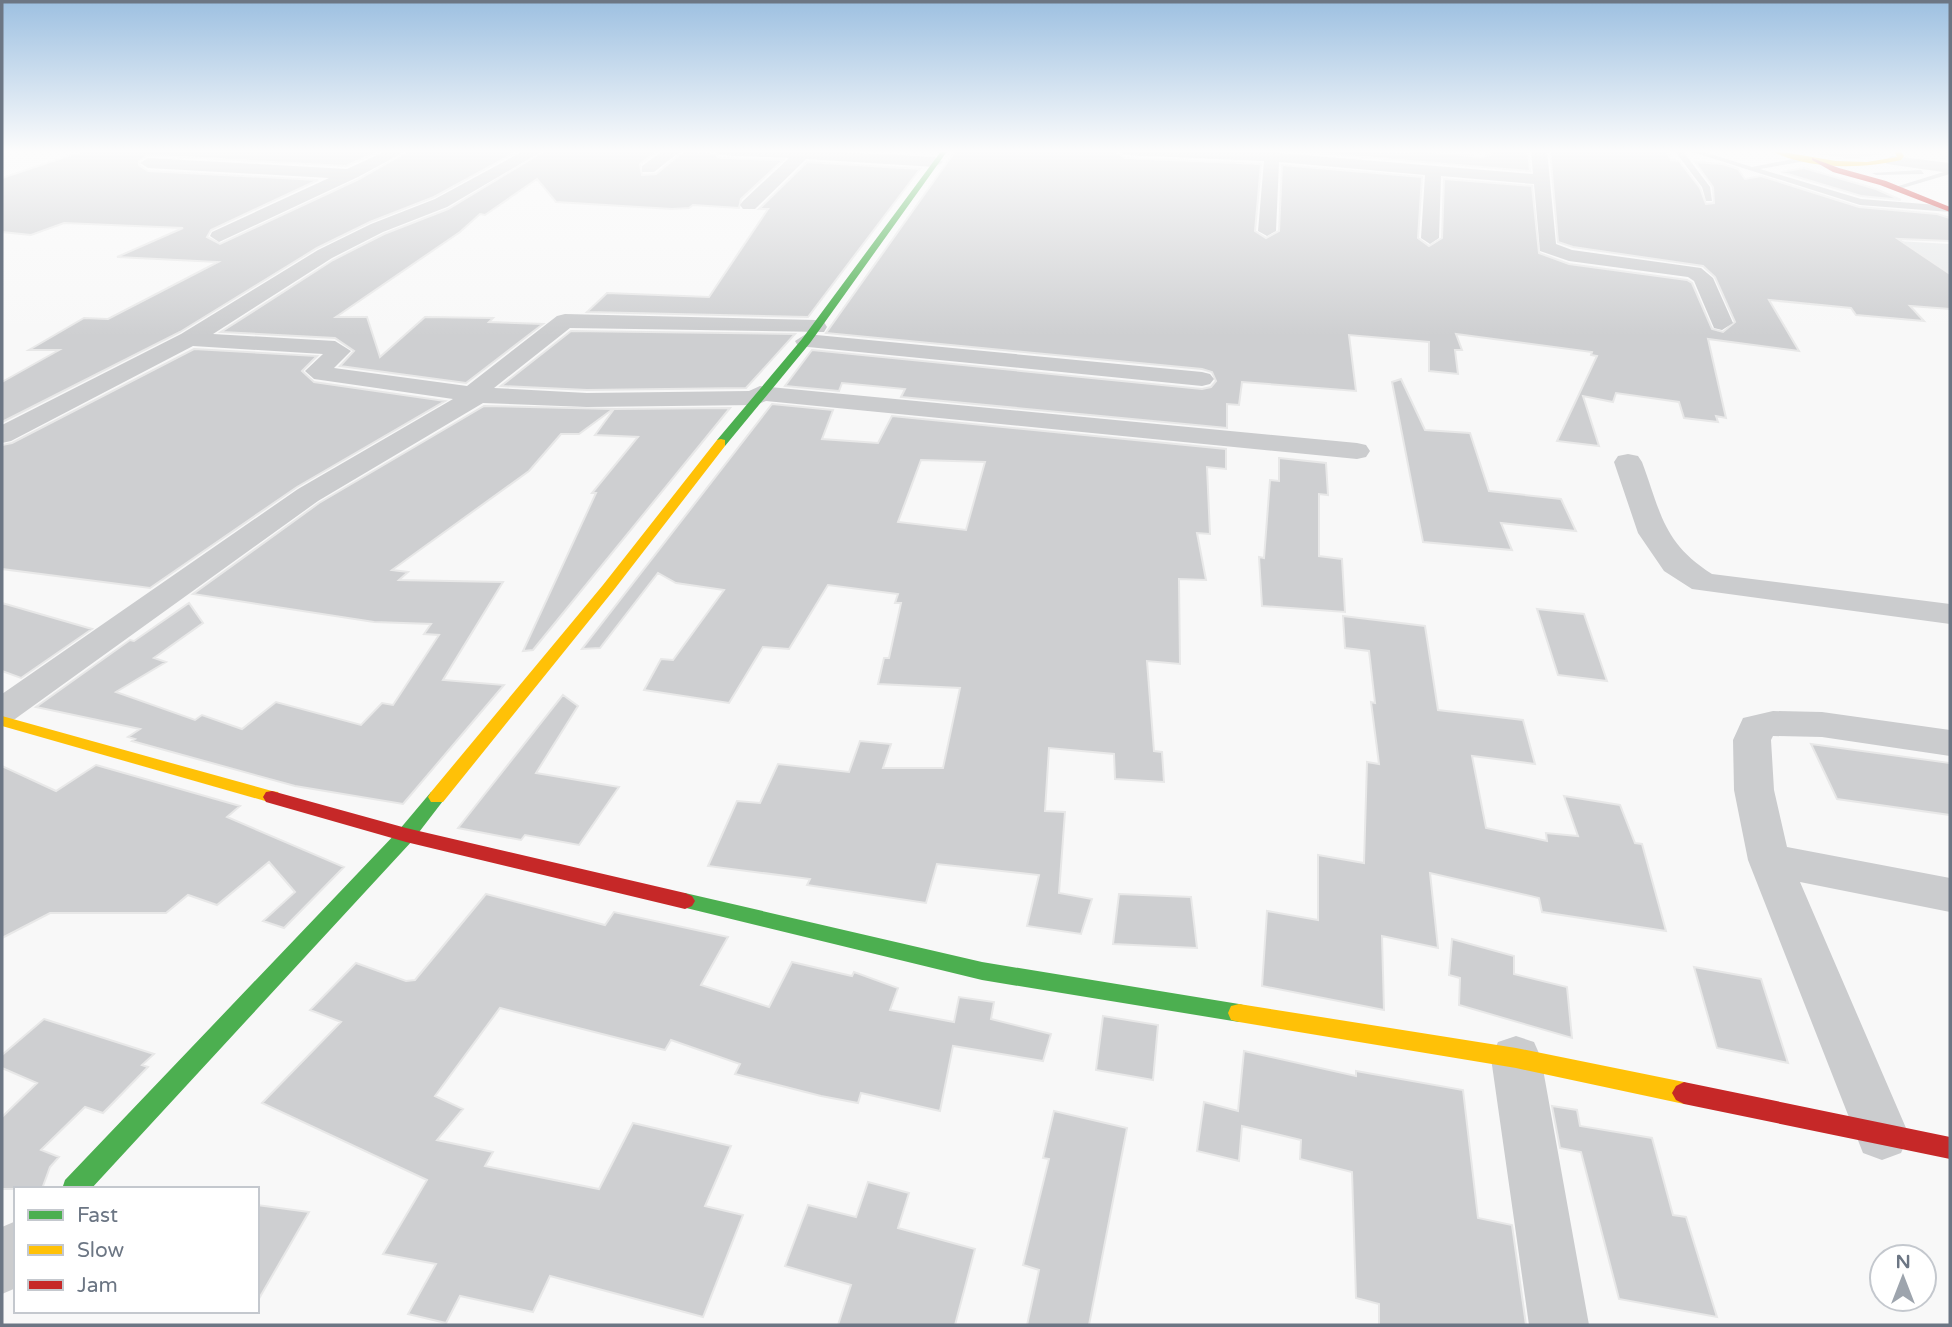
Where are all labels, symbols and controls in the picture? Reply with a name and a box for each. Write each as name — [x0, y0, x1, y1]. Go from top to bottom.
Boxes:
legend — [14, 1187, 259, 1313]
text: Fast — [77, 1203, 118, 1228]
text: Slow — [77, 1238, 125, 1263]
north arrow — [1868, 1243, 1938, 1313]
text: N — [1895, 1251, 1911, 1273]
text: Jam — [77, 1273, 118, 1298]

